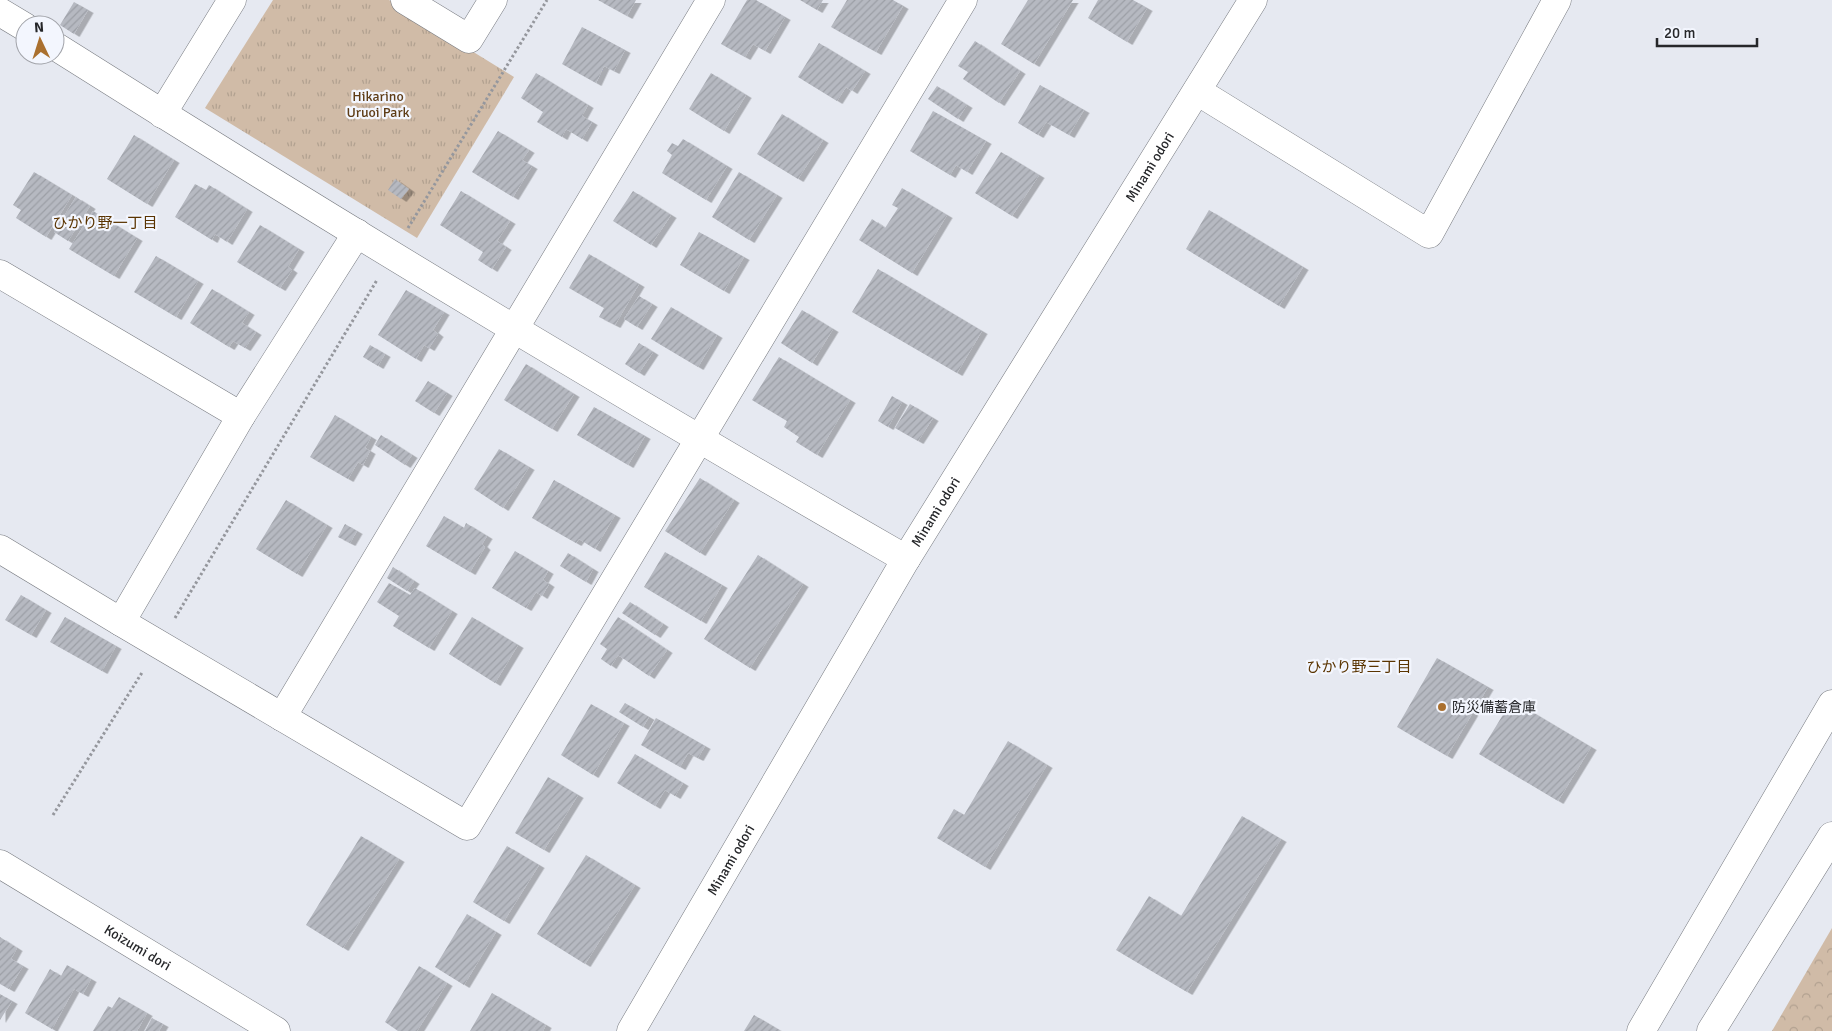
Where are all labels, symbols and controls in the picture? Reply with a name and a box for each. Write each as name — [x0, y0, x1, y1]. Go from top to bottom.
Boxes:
north arrow — [15, 15, 65, 65]
scale bar — [1657, 15, 1757, 47]
text: N — [34, 19, 45, 36]
text: 20 m — [1664, 24, 1695, 42]
park label: Hikarino Uruoi Park — [346, 88, 410, 121]
street label: Minami odori — [1121, 129, 1178, 205]
district label: ひかり野一丁目 — [52, 214, 158, 232]
street label: Minami odori — [907, 474, 963, 550]
district label: ひかり野三丁目 — [1306, 658, 1412, 676]
place label: 防災備蓄倉庫 — [1452, 699, 1536, 716]
marker: 防災備蓄倉庫 — [1436, 701, 1448, 713]
street label: Minami odori — [703, 821, 758, 898]
street label: Koizumi dori — [101, 921, 174, 974]

